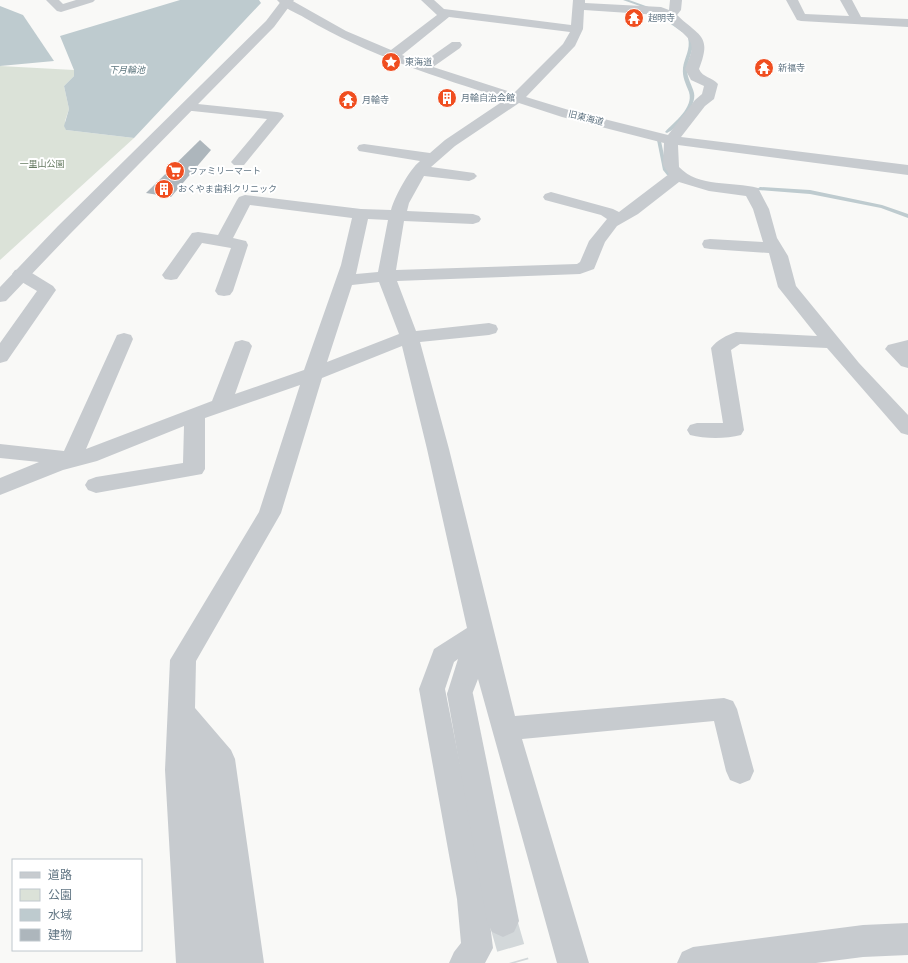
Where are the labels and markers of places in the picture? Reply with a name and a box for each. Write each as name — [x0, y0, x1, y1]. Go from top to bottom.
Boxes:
temple icon: 超明寺 — [623, 7, 645, 29]
place label: 超明寺 — [648, 12, 675, 23]
place icon: 東海道 — [380, 51, 402, 73]
place label: 東海道 — [405, 56, 432, 67]
temple icon: 新福寺 — [753, 57, 775, 79]
place label: 新福寺 — [778, 62, 805, 73]
building icon: 月輪自治会館 — [436, 87, 458, 109]
temple icon: 月輪寺 — [337, 89, 359, 111]
place label: 月輪自治会館 — [461, 92, 515, 103]
place label: 月輪寺 — [362, 94, 389, 105]
supermarket icon: ファミリーマート — [164, 160, 186, 182]
place label: ファミリーマート — [189, 165, 261, 176]
building icon: おくやま歯科クリニック — [153, 178, 175, 200]
place label: おくやま歯科クリニック — [178, 183, 277, 194]

